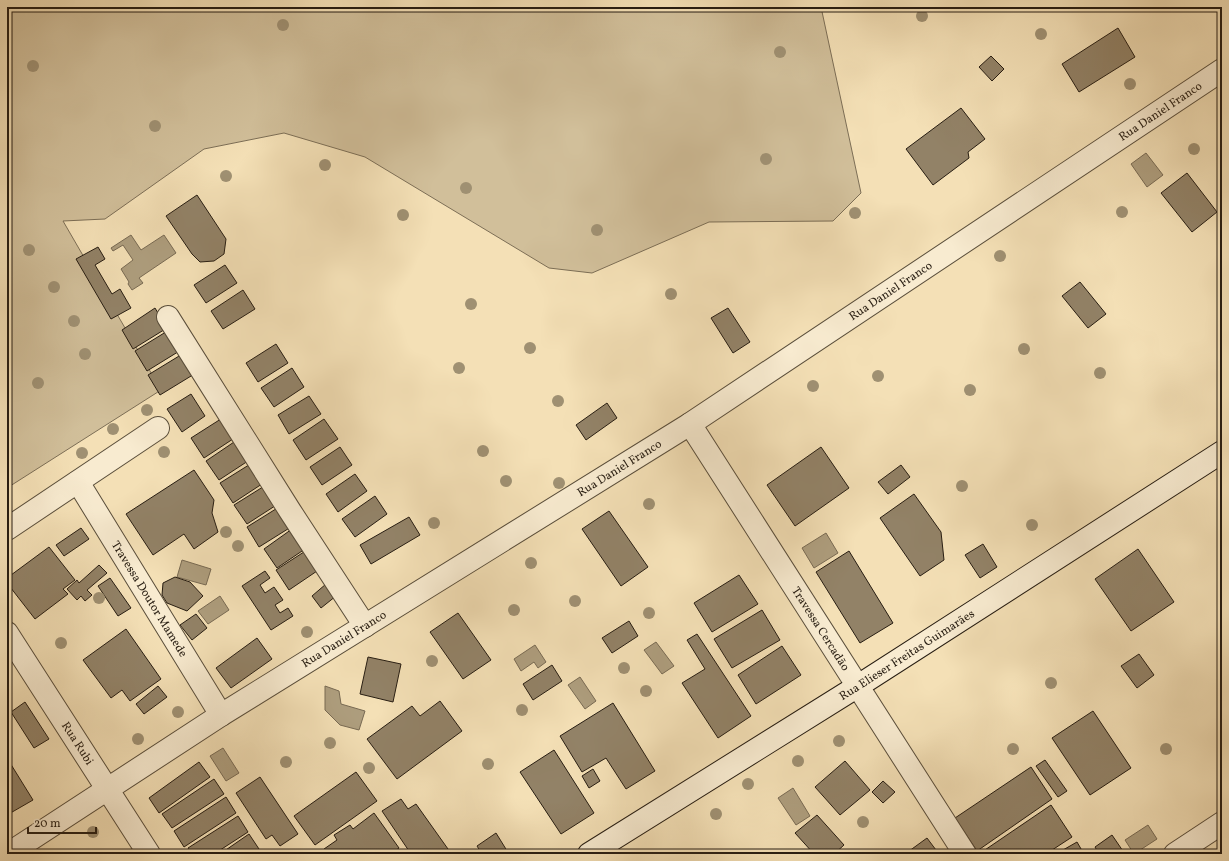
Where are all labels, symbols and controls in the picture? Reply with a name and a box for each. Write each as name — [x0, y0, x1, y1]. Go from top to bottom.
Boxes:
street label: Rua Daniel Franco — [1116, 78, 1205, 146]
street label: Rua Daniel Franco — [846, 258, 936, 325]
street label: Rua Daniel Franco — [574, 436, 665, 501]
street label: Travessa Doutor Mamede — [107, 538, 191, 661]
street label: Travessa Cercadão — [787, 584, 853, 674]
street label: Rua Elieser Freitas Guimarães — [836, 606, 978, 705]
street label: Rua Daniel Franco — [299, 607, 390, 672]
street label: Rua Rubi — [57, 719, 97, 769]
scale bar — [28, 809, 96, 835]
text: 20 m — [34, 816, 61, 832]

